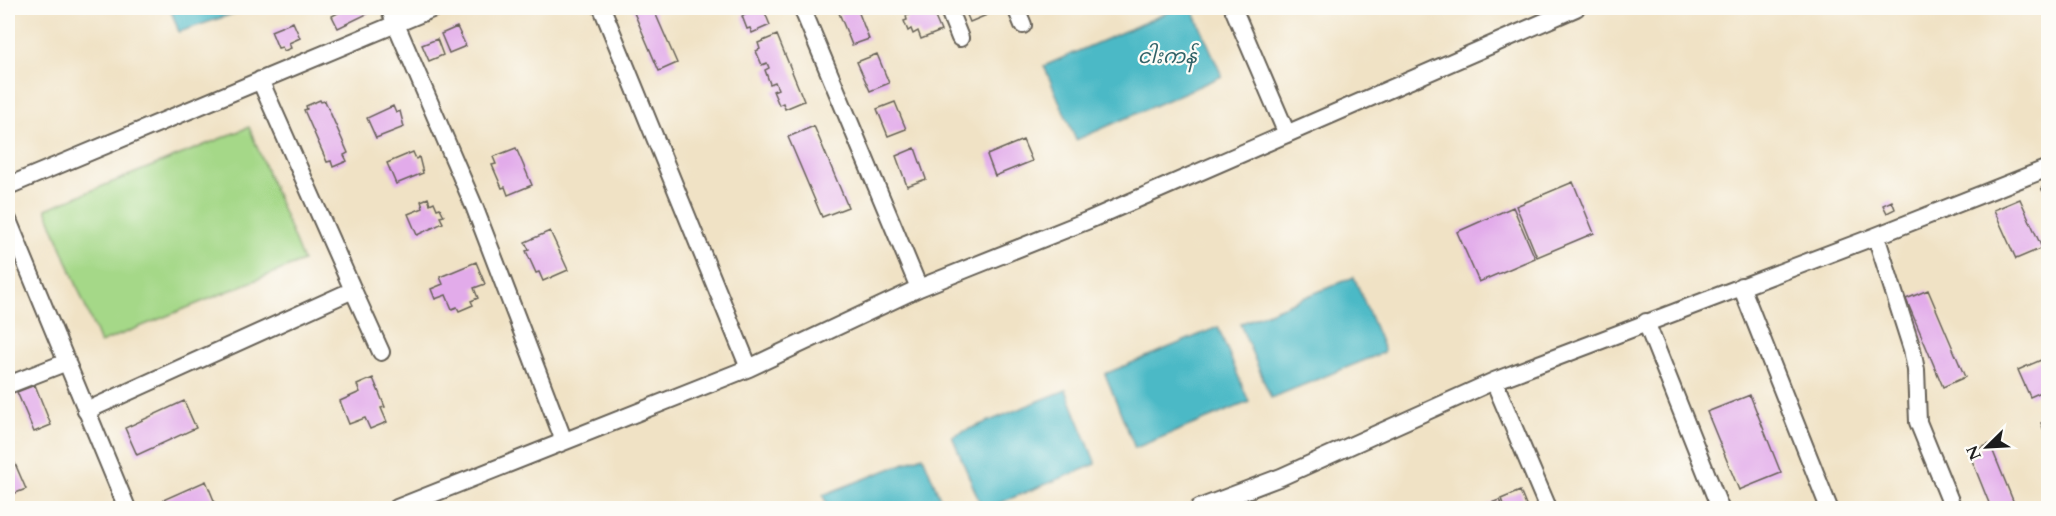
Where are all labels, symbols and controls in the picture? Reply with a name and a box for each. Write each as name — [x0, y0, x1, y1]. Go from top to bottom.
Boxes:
water label: ငါးကန် — [1137, 42, 1199, 73]
north arrow — [1957, 417, 2017, 477]
text: N — [1961, 442, 1987, 464]

